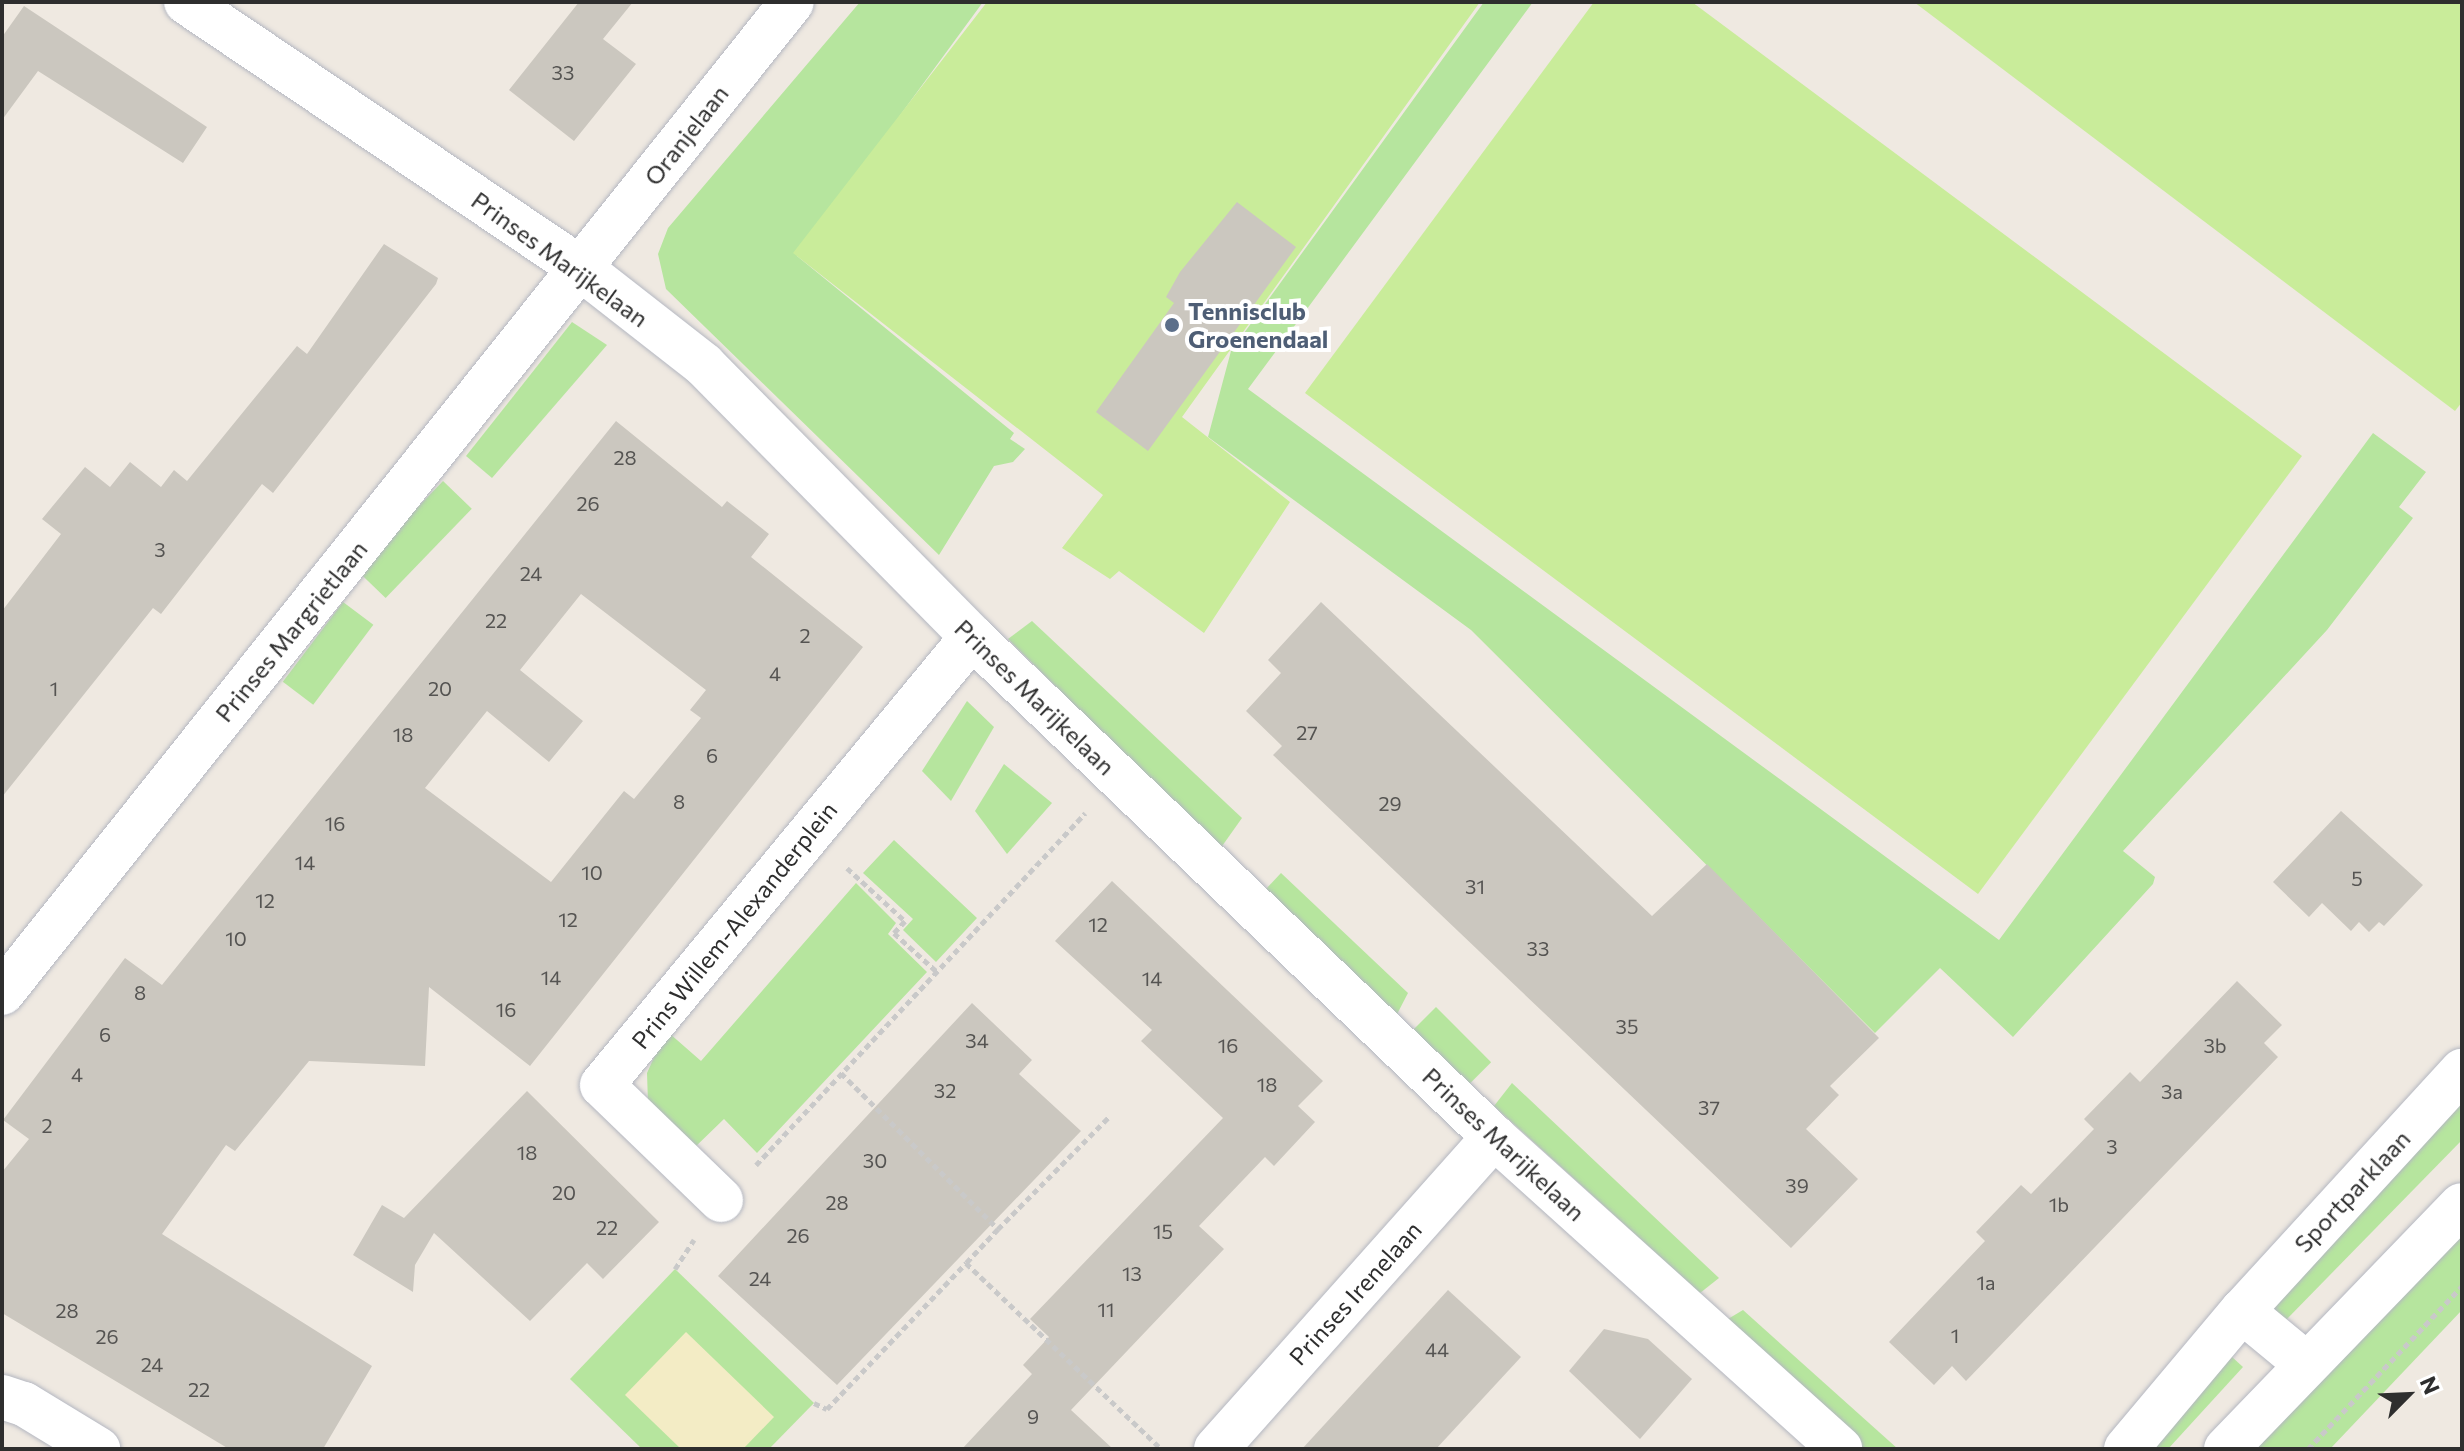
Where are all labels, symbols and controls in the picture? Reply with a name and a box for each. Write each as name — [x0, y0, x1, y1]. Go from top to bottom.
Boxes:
house number: 33 — [552, 60, 574, 84]
street label: Oranjelaan — [638, 79, 734, 191]
street label: Prinses Marijkelaan — [466, 185, 654, 333]
place label: Tennisclub Groenendaal — [1188, 297, 1328, 353]
marker: Tennisclub Groenendaal — [1163, 316, 1181, 334]
house number: 28 — [613, 445, 637, 469]
house number: 26 — [576, 491, 600, 515]
street label: Prinses Margrietlaan — [209, 535, 373, 727]
house number: 3 — [154, 537, 166, 561]
house number: 24 — [520, 561, 542, 585]
house number: 22 — [485, 608, 507, 632]
street label: Prinses Marijkelaan — [949, 613, 1121, 781]
house number: 2 — [799, 623, 811, 647]
house number: 4 — [769, 661, 781, 685]
house number: 1 — [50, 676, 58, 700]
house number: 20 — [428, 676, 452, 700]
house number: 27 — [1296, 720, 1318, 744]
house number: 18 — [393, 722, 413, 746]
house number: 6 — [706, 743, 718, 767]
house number: 8 — [673, 789, 685, 813]
house number: 29 — [1378, 791, 1402, 815]
street label: Prins Willem-Alexanderplein — [625, 796, 843, 1054]
house number: 16 — [325, 811, 345, 835]
house number: 14 — [295, 850, 315, 874]
house number: 10 — [581, 860, 603, 884]
house number: 5 — [2351, 866, 2363, 890]
house number: 31 — [1465, 874, 1485, 898]
house number: 12 — [255, 888, 275, 912]
house number: 12 — [558, 907, 578, 931]
house number: 12 — [1088, 912, 1108, 936]
house number: 10 — [225, 926, 247, 950]
house number: 33 — [1527, 936, 1549, 960]
house number: 14 — [541, 965, 561, 989]
house number: 14 — [1142, 966, 1162, 990]
house number: 8 — [134, 980, 146, 1004]
house number: 16 — [496, 997, 516, 1021]
house number: 35 — [1616, 1014, 1638, 1038]
house number: 6 — [99, 1022, 111, 1046]
house number: 34 — [965, 1028, 989, 1052]
house number: 16 — [1218, 1033, 1238, 1057]
house number: 3b — [2203, 1033, 2227, 1057]
house number: 4 — [71, 1062, 83, 1086]
street label: Prinses Marijkelaan — [1417, 1062, 1591, 1226]
house number: 18 — [1257, 1072, 1277, 1096]
house number: 32 — [934, 1078, 956, 1102]
house number: 3a — [2161, 1079, 2183, 1103]
house number: 37 — [1698, 1095, 1720, 1119]
house number: 2 — [41, 1113, 53, 1137]
street label: Sportparklaan — [2288, 1124, 2416, 1258]
house number: 3 — [2106, 1134, 2118, 1158]
house number: 18 — [517, 1140, 537, 1164]
house number: 30 — [863, 1148, 887, 1172]
house number: 39 — [1785, 1173, 1809, 1197]
house number: 20 — [552, 1180, 576, 1204]
house number: 28 — [825, 1190, 849, 1214]
house number: 1b — [2049, 1192, 2069, 1216]
house number: 22 — [596, 1215, 618, 1239]
street label: Prinses Irenelaan — [1283, 1215, 1427, 1371]
house number: 15 — [1153, 1219, 1173, 1243]
house number: 26 — [786, 1223, 810, 1247]
house number: 13 — [1122, 1261, 1142, 1285]
house number: 24 — [749, 1266, 771, 1290]
house number: 1a — [1976, 1270, 1996, 1294]
house number: 11 — [1097, 1297, 1115, 1321]
house number: 28 — [55, 1298, 79, 1322]
house number: 1 — [1951, 1323, 1959, 1347]
house number: 26 — [95, 1324, 119, 1348]
house number: 44 — [1425, 1337, 1449, 1361]
house number: 24 — [141, 1352, 163, 1376]
north arrow — [2368, 1355, 2448, 1435]
text: N — [2415, 1372, 2446, 1398]
house number: 22 — [188, 1377, 210, 1401]
house number: 9 — [1027, 1404, 1039, 1428]

